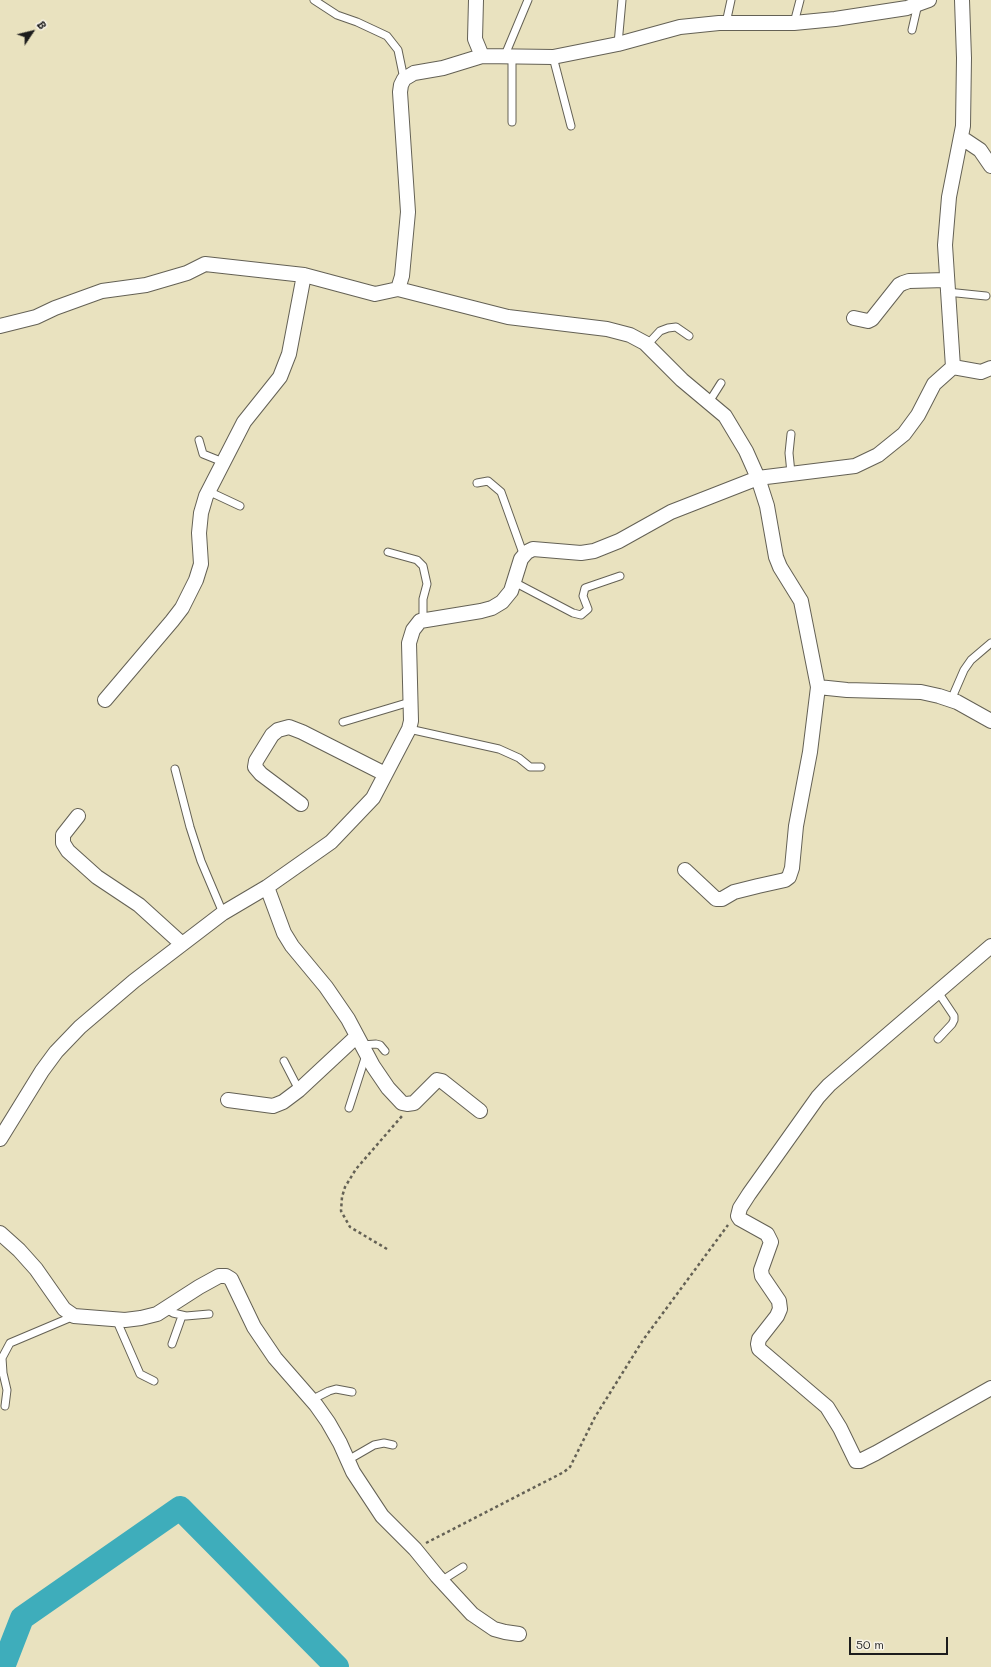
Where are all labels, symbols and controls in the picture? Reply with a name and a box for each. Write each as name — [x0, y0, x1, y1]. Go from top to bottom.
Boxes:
north arrow — [12, 12, 52, 52]
text: B — [34, 17, 51, 32]
scale bar — [851, 1629, 950, 1655]
text: 50 m — [856, 1636, 884, 1652]

